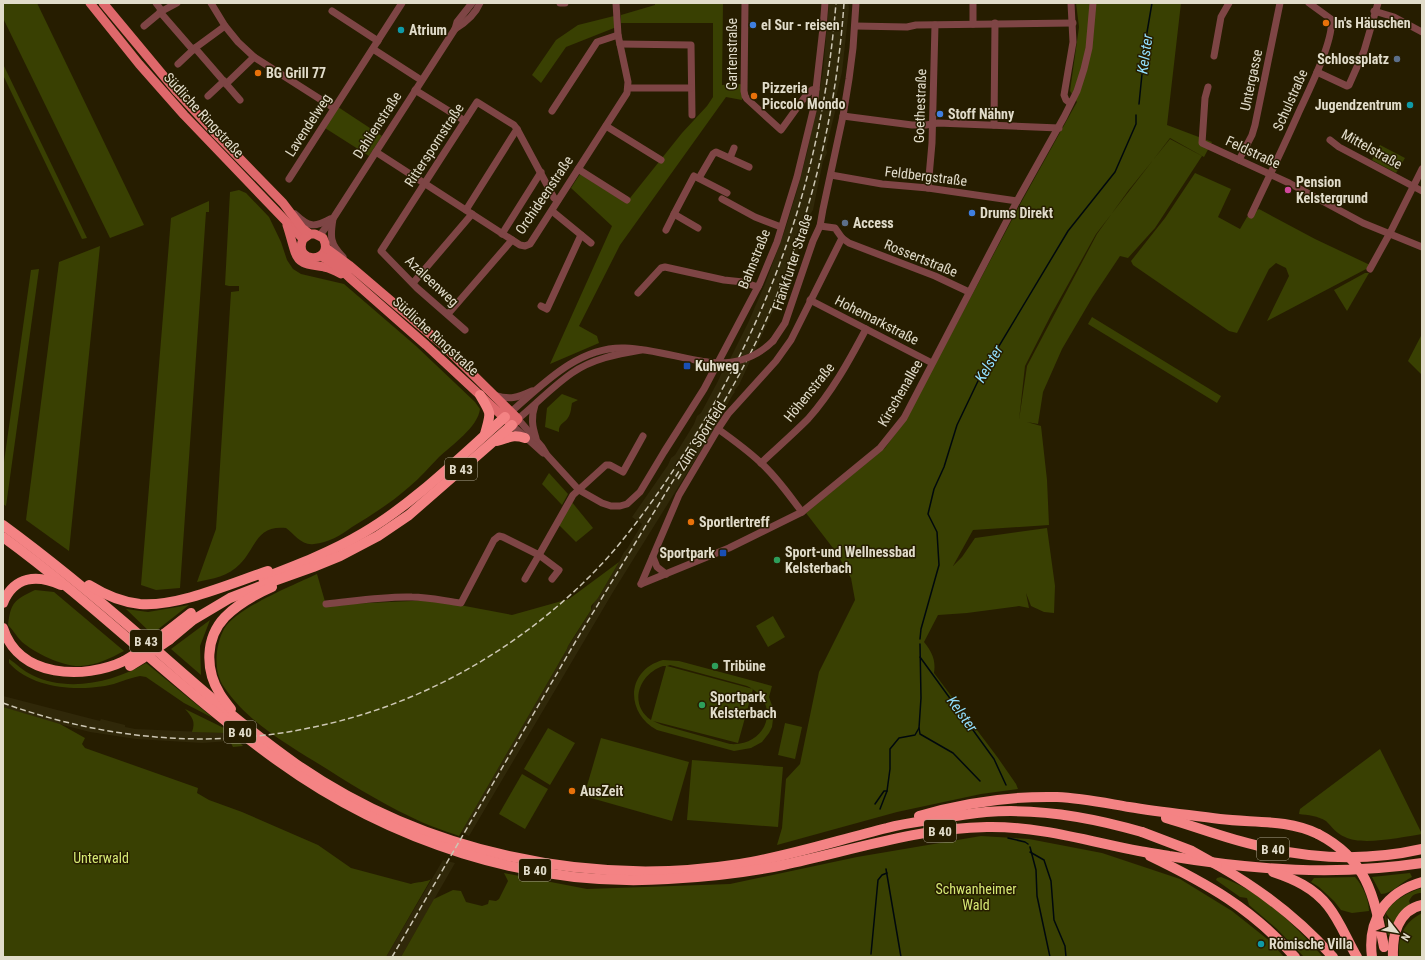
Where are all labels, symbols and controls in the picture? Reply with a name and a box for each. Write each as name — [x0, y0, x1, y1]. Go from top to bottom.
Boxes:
place label: In's Häuschen — [1334, 15, 1411, 31]
street label: Gartenstraße — [724, 17, 740, 90]
place label: el Sur - reisen — [761, 17, 840, 33]
marker: In's Häuschen — [1321, 18, 1331, 28]
marker: el Sur - reisen — [748, 20, 758, 30]
place label: Atrium — [409, 22, 447, 38]
marker: Atrium — [396, 25, 406, 35]
water label: Kelster — [1133, 32, 1157, 75]
street label: Untergasse — [1237, 47, 1265, 112]
place label: Schlossplatz — [1317, 51, 1389, 67]
marker: Schlossplatz — [1392, 54, 1402, 64]
place label: BG Grill 77 — [266, 65, 326, 81]
street label: Schulstraße — [1269, 66, 1311, 133]
marker: BG Grill 77 — [253, 68, 263, 78]
street label: Goethestraße — [911, 68, 929, 143]
street label: Südliche Ringstraße — [161, 69, 248, 161]
place label: Pizzeria Piccolo Mondo — [762, 80, 845, 112]
street label: Dahlienstraße — [350, 88, 405, 161]
street label: Lavendelweg — [282, 91, 334, 159]
marker: Pizzeria Piccolo Mondo — [749, 91, 759, 101]
place label: Jugendzentrum — [1315, 97, 1402, 113]
street label: Ritterspornstraße — [401, 100, 467, 190]
marker: Jugendzentrum — [1405, 100, 1415, 110]
place label: Stoff Nähny — [948, 106, 1015, 122]
marker: Stoff Nähny — [935, 109, 945, 119]
street label: Mittelstraße — [1339, 126, 1406, 172]
street label: Feldstraße — [1223, 132, 1283, 172]
street label: Orchideenstraße — [512, 152, 576, 237]
street label: Feldbergstraße — [884, 163, 969, 189]
place label: Pension Kelstergrund — [1296, 174, 1368, 206]
marker: Pension Kelstergrund — [1283, 185, 1293, 195]
place label: Drums Direkt — [980, 205, 1053, 221]
marker: Drums Direkt — [967, 208, 977, 218]
street label: Frankfurter Straße — [769, 211, 815, 312]
place label: Access — [853, 215, 894, 231]
marker: Access — [840, 218, 850, 228]
street label: Bahnstraße — [735, 226, 773, 291]
street label: Rossertstraße — [882, 236, 960, 280]
street label: Azaleenweg — [402, 252, 462, 310]
street label: Hohemarkstraße — [832, 292, 922, 348]
street label: Südliche Ringstraße — [390, 293, 482, 379]
water label: Kelster — [971, 342, 1007, 386]
street label: Kirschenallee — [874, 356, 926, 429]
place label: Kuhweg — [695, 358, 739, 374]
street label: Höhenstraße — [780, 359, 838, 425]
marker: Kuhweg — [682, 361, 692, 371]
street label: Zum Sportfeld — [673, 399, 729, 473]
road number: B 43 — [445, 458, 477, 480]
place label: Sportlertreff — [699, 514, 770, 530]
marker: Sportlertreff — [686, 517, 696, 527]
place label: Sport-und Wellnessbad Kelsterbach — [785, 544, 916, 576]
place label: Sportpark — [659, 545, 715, 561]
marker: Sportpark — [718, 548, 728, 558]
marker: Sport-und Wellnessbad Kelsterbach — [772, 555, 782, 565]
road number: B 43 — [130, 630, 162, 652]
place label: Tribüne — [723, 658, 766, 674]
marker: Tribüne — [710, 661, 720, 671]
place label: Sportpark Kelsterbach — [710, 689, 777, 721]
water label: Kelster — [943, 692, 981, 736]
marker: Sportpark Kelsterbach — [697, 700, 707, 710]
road number: B 40 — [224, 721, 256, 743]
place label: AusZeit — [580, 783, 623, 799]
marker: AusZeit — [567, 786, 577, 796]
road number: B 40 — [924, 820, 956, 842]
road number: B 40 — [1257, 838, 1289, 860]
park label: Unterwald — [73, 850, 129, 866]
road number: B 40 — [519, 859, 551, 881]
park label: Schwanheimer Wald — [936, 881, 1016, 913]
north arrow — [1377, 912, 1417, 952]
text: N — [1398, 931, 1412, 943]
place label: Römische Villa — [1269, 936, 1353, 952]
marker: Römische Villa — [1256, 939, 1266, 949]

